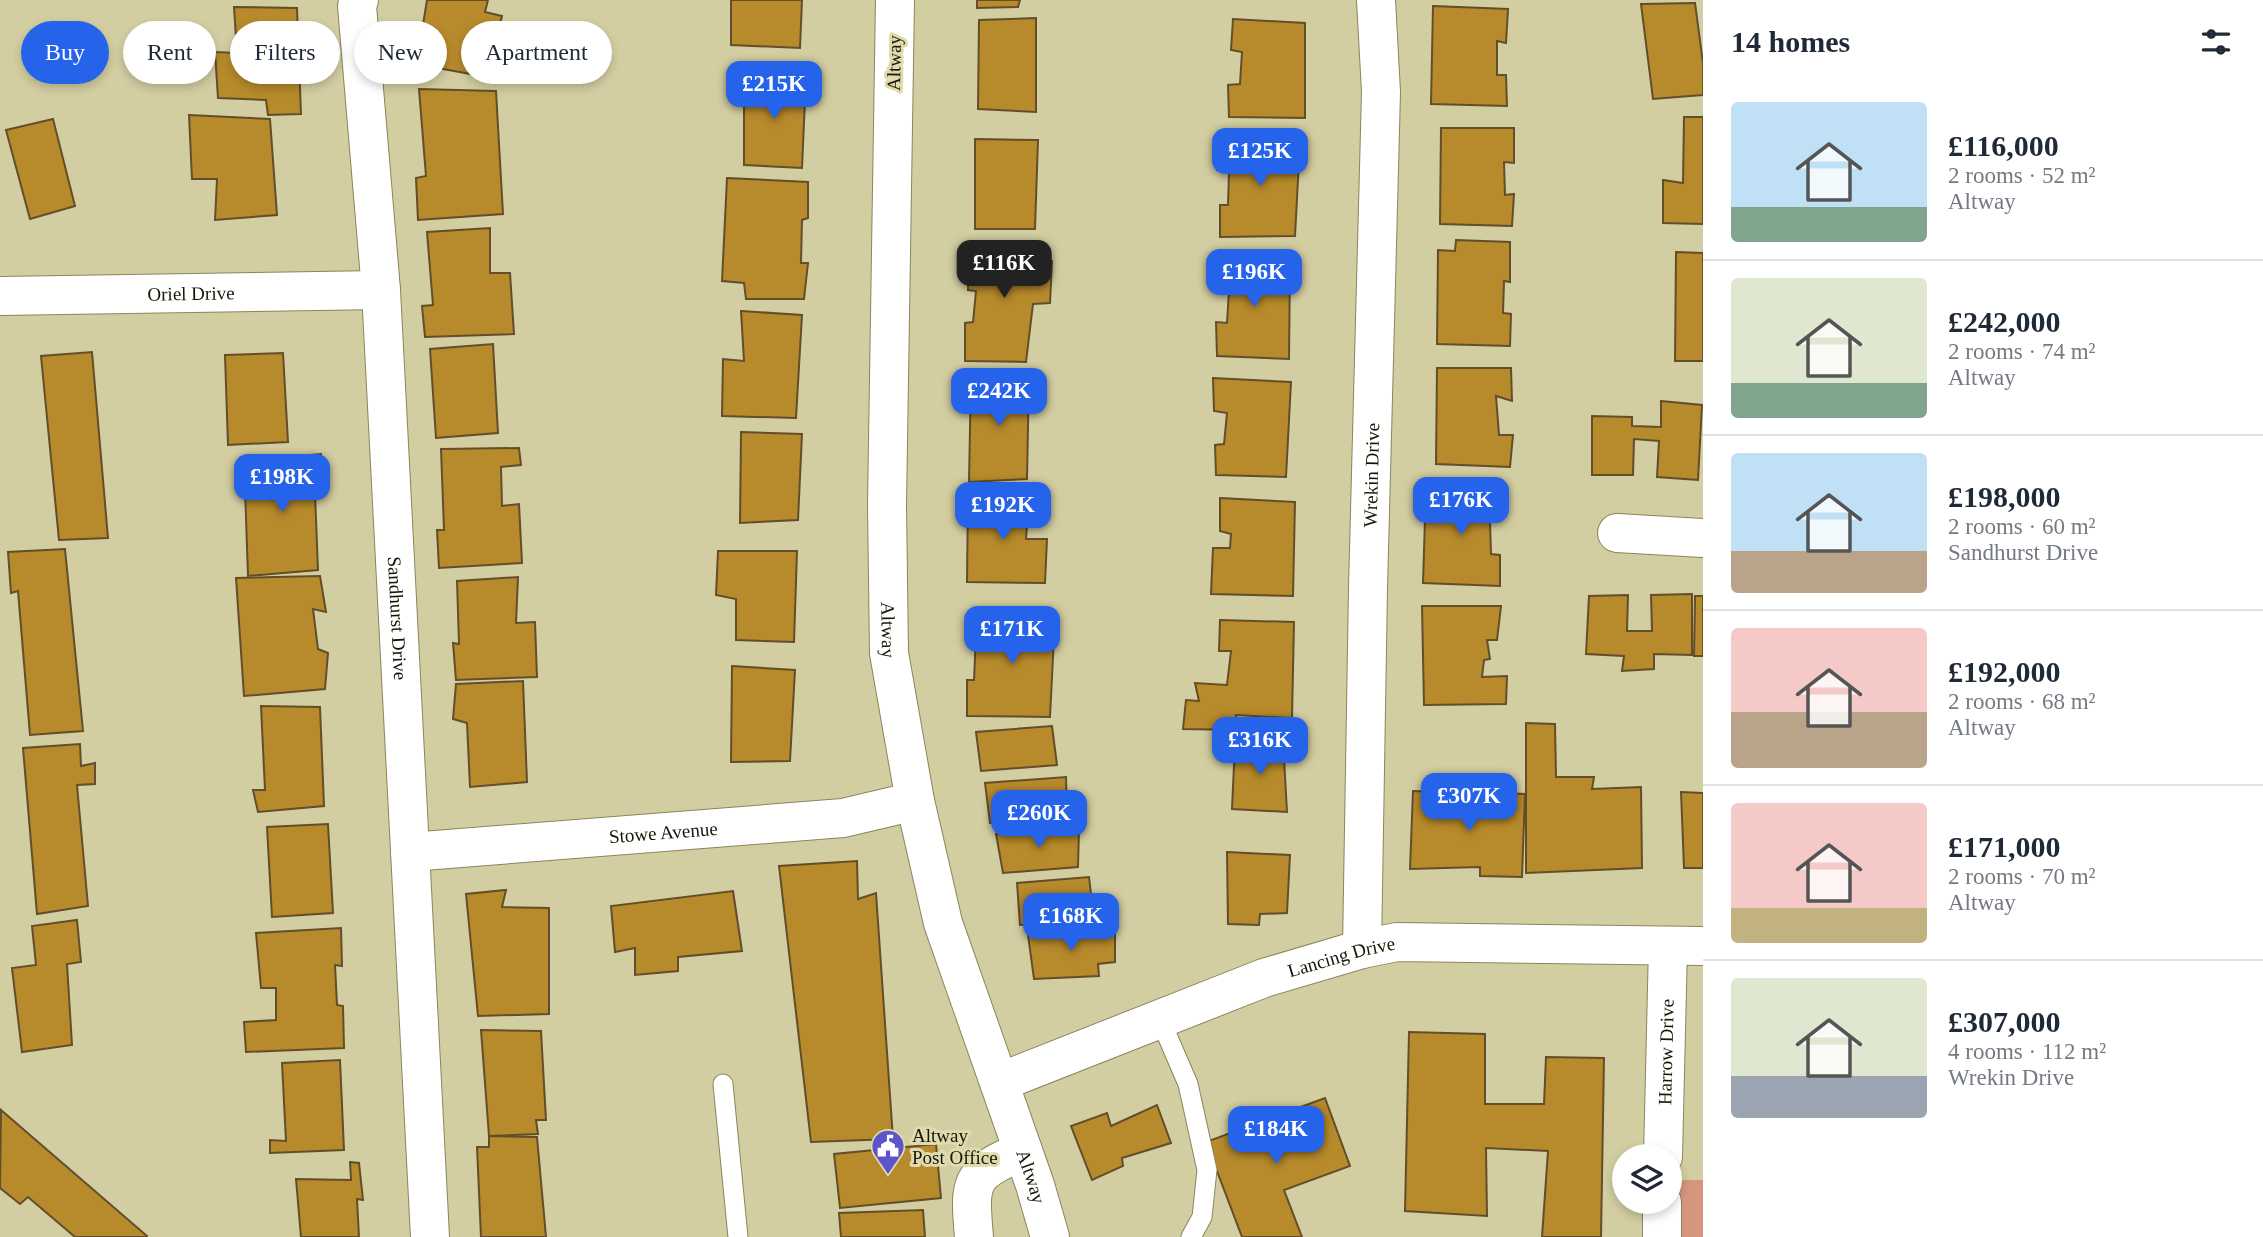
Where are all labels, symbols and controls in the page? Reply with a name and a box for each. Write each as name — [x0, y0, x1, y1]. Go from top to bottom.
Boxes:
chip: Buy — [21, 21, 109, 84]
chip: Rent — [123, 21, 216, 84]
chip: Filters — [230, 21, 340, 84]
chip: New — [354, 21, 447, 84]
chip: Apartment — [461, 21, 612, 84]
icon: filters — [2197, 23, 2235, 61]
text: 14 homes — [1731, 25, 1850, 58]
street label: Altway — [883, 34, 905, 91]
pin: £215K — [725, 61, 823, 121]
text: £215K — [742, 71, 806, 96]
pin: £125K — [1211, 128, 1309, 188]
text: £116,000 — [1948, 129, 2059, 162]
icon: home — [1787, 130, 1871, 214]
text: £125K — [1228, 138, 1292, 163]
text: 2 rooms · 52 m² — [1948, 163, 2095, 188]
text: Altway — [1948, 189, 2016, 214]
pin: £116K — [955, 240, 1053, 300]
text: £116K — [973, 250, 1035, 275]
pin: £196K — [1205, 250, 1303, 309]
text: £196K — [1222, 259, 1286, 284]
street label: Oriel Drive — [147, 282, 235, 304]
text: £242,000 — [1948, 305, 2061, 338]
icon: home — [1787, 306, 1871, 390]
text: 2 rooms · 74 m² — [1948, 339, 2095, 364]
text: Altway — [1948, 365, 2016, 390]
pin: £242K — [950, 368, 1048, 428]
text: £242K — [967, 378, 1031, 403]
street label: Wrekin Drive — [1359, 423, 1383, 527]
pin: £198K — [233, 454, 331, 514]
text: £198K — [250, 464, 314, 489]
pin: £176K — [1412, 477, 1510, 537]
text: £198,000 — [1948, 480, 2061, 513]
icon: home — [1787, 481, 1871, 565]
pin: £192K — [954, 482, 1052, 542]
text: £176K — [1429, 487, 1493, 512]
text: £192K — [971, 492, 1035, 517]
text: 2 rooms · 60 m² — [1948, 514, 2095, 539]
text: Sandhurst Drive — [1948, 540, 2098, 565]
street label: Sandhurst Drive — [384, 556, 412, 681]
street label: Altway — [878, 602, 900, 660]
pin: £171K — [963, 606, 1061, 666]
text: £171K — [980, 616, 1044, 641]
text: £192,000 — [1948, 655, 2061, 688]
icon: home — [1787, 656, 1871, 740]
text: 2 rooms · 68 m² — [1948, 689, 2095, 714]
text: Altway — [1948, 715, 2016, 740]
pin: £316K — [1211, 718, 1309, 777]
text: £316K — [1228, 727, 1292, 752]
pin: £307K — [1420, 774, 1518, 833]
text: £307K — [1437, 783, 1501, 808]
pin: £260K — [990, 790, 1088, 850]
text: £260K — [1007, 800, 1071, 825]
street label: Stowe Avenue — [608, 817, 718, 847]
text: £171,000 — [1948, 830, 2061, 863]
icon: home — [1787, 831, 1871, 915]
text: 2 rooms · 70 m² — [1948, 864, 2095, 889]
text: Altway — [1948, 890, 2016, 915]
pin: £168K — [1022, 894, 1120, 953]
text: £168K — [1039, 903, 1103, 928]
street label: Lancing Drive — [1285, 932, 1397, 981]
street label: Harrow Drive — [1654, 999, 1677, 1105]
text: £307,000 — [1948, 1005, 2061, 1038]
icon: home — [1787, 1006, 1871, 1090]
text: 4 rooms · 112 m² — [1948, 1039, 2106, 1064]
text: Wrekin Drive — [1948, 1065, 2074, 1090]
pin: £184K — [1227, 1106, 1325, 1166]
text: £184K — [1244, 1116, 1308, 1141]
place label: Altway Post Office — [912, 1125, 998, 1168]
public building icon: Altway Post Office — [869, 1127, 907, 1176]
map controls — [1612, 1144, 1682, 1214]
button: layers — [1612, 1144, 1682, 1214]
street label: Altway — [1013, 1146, 1050, 1206]

